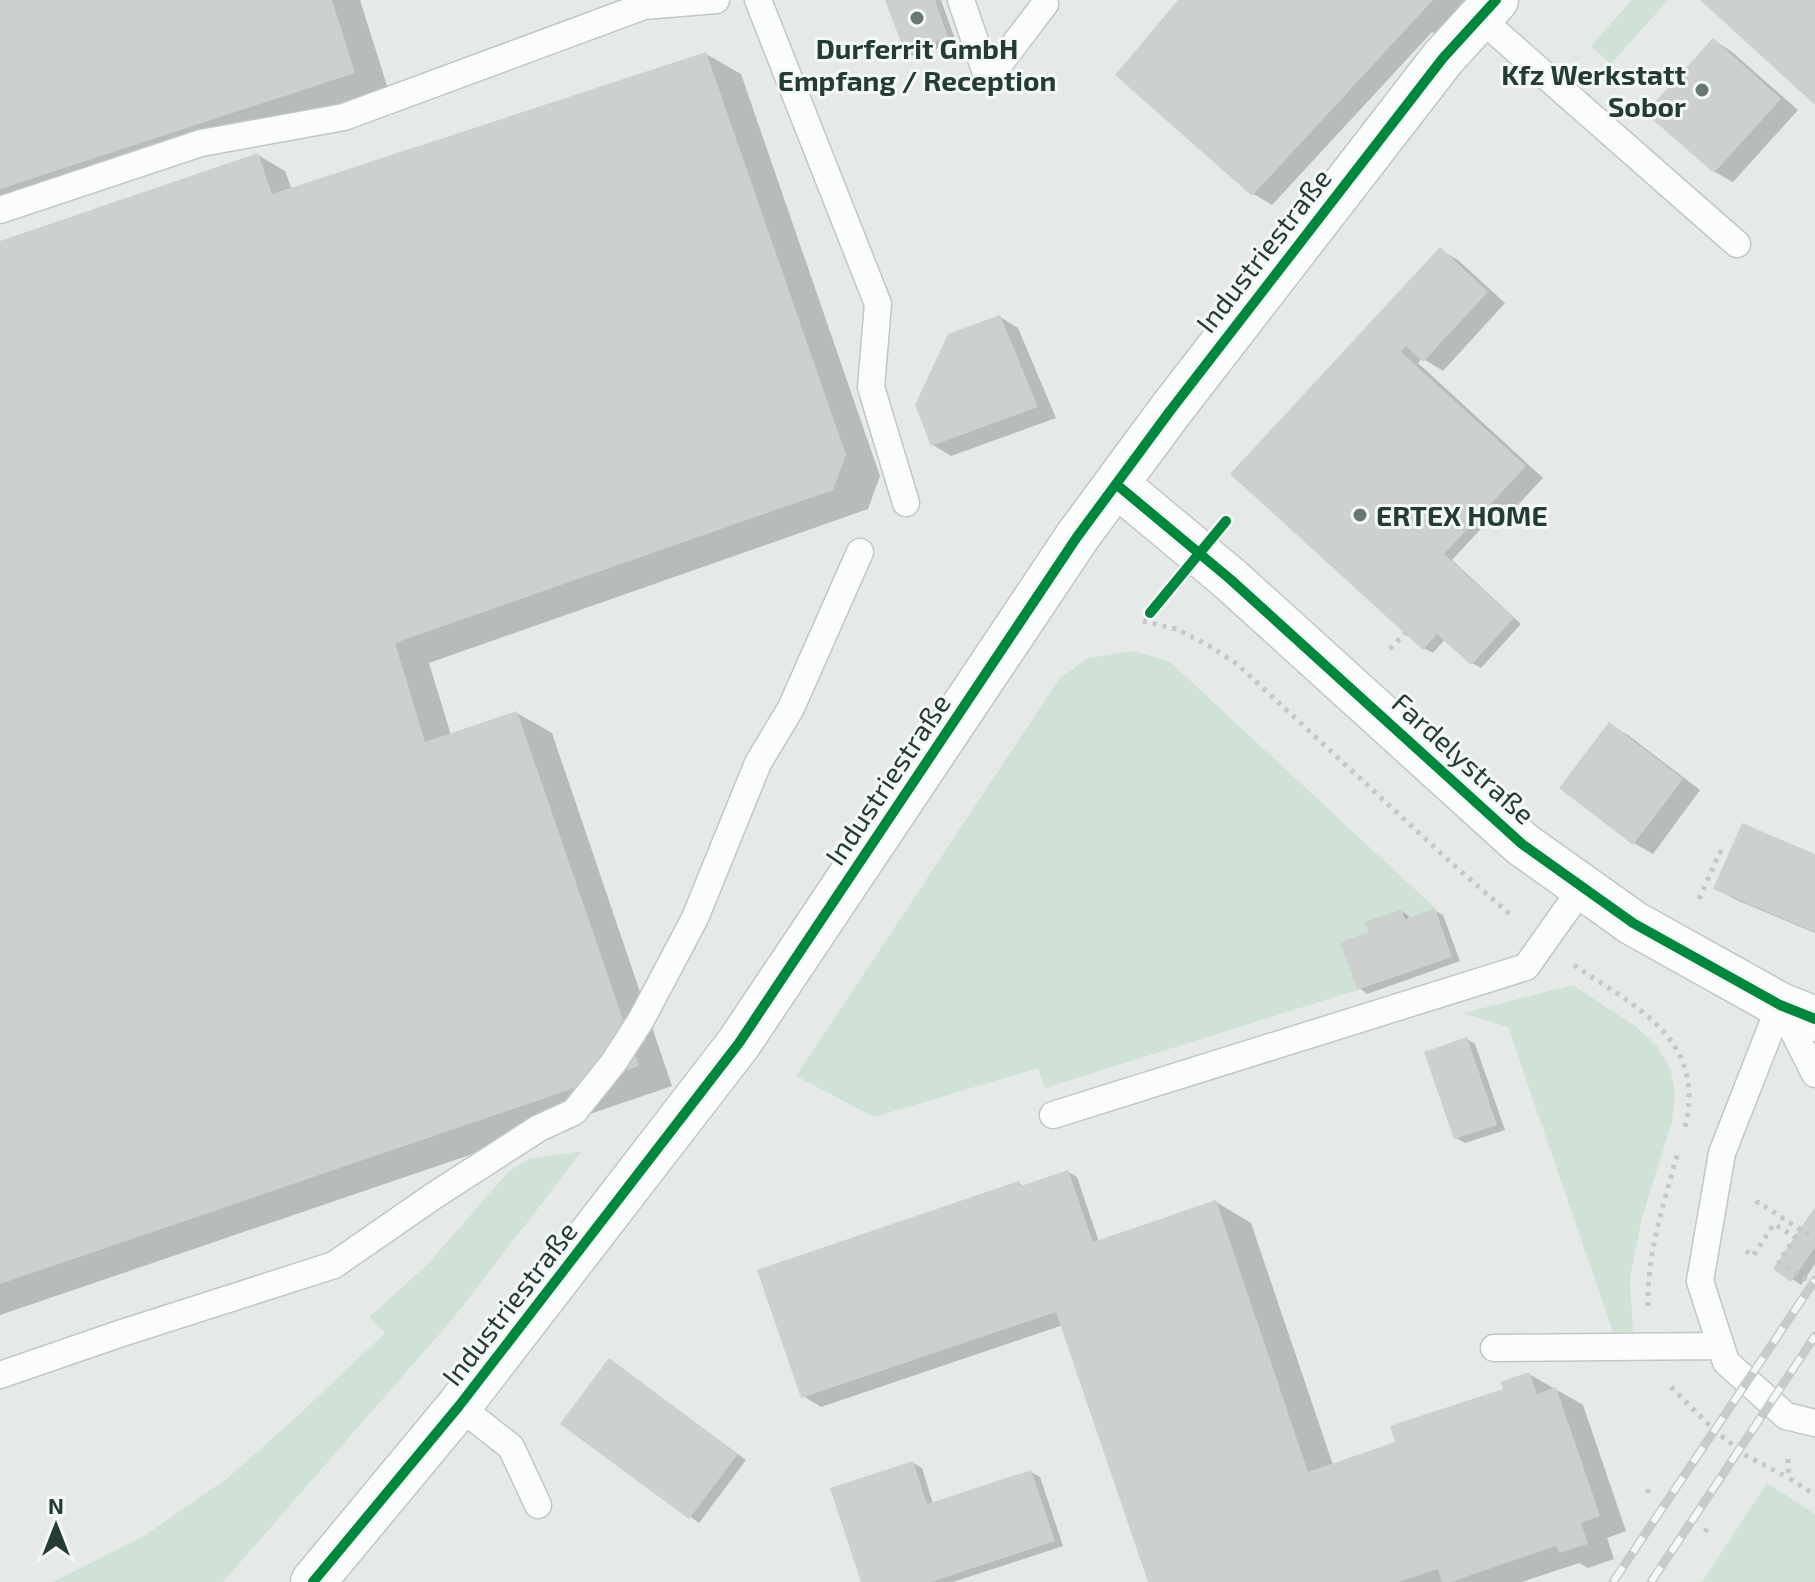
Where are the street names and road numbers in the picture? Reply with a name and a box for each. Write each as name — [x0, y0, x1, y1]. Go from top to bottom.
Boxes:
street label: Industriestraße — [1188, 161, 1338, 339]
street label: Fardelystraße — [1386, 685, 1542, 831]
street label: Industriestraße — [817, 687, 957, 871]
street label: Industriestraße — [434, 1214, 584, 1392]

